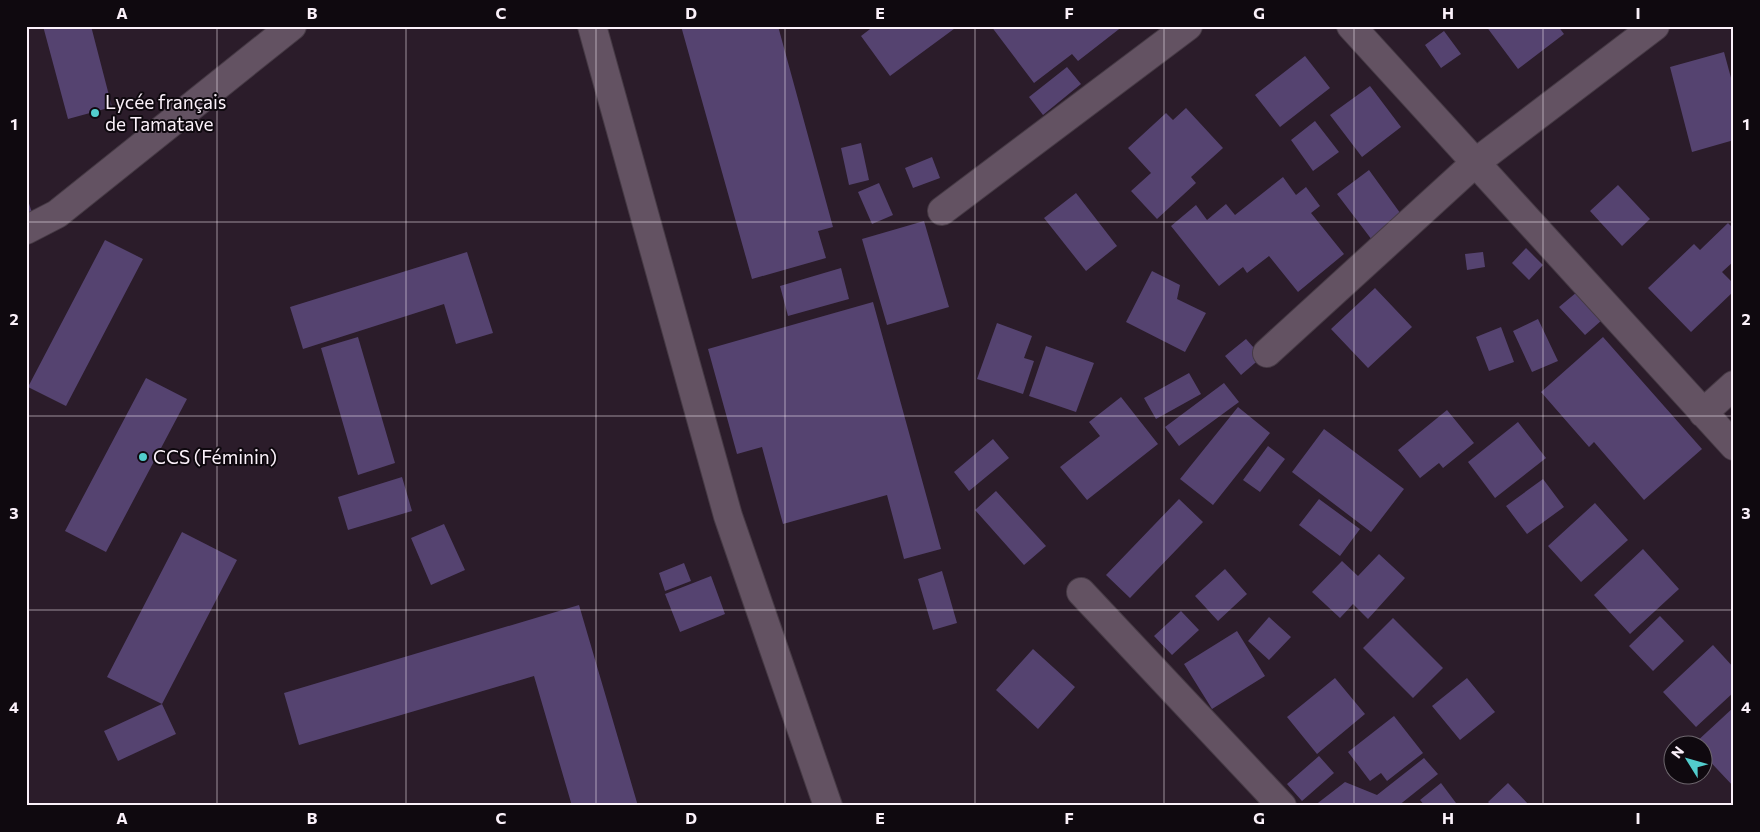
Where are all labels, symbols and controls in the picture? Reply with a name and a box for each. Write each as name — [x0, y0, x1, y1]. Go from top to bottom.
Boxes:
text: A — [116, 3, 128, 22]
text: B — [307, 3, 318, 22]
text: C — [496, 3, 507, 22]
text: D — [685, 3, 697, 22]
text: E — [875, 3, 885, 22]
text: F — [1064, 3, 1074, 22]
text: G — [1253, 3, 1265, 22]
text: H — [1442, 3, 1454, 22]
text: I — [1635, 3, 1641, 22]
place label: Lycée français de Tamatave — [105, 90, 227, 135]
marker: Lycée français de Tamatave — [89, 107, 101, 119]
text: 1 — [10, 114, 18, 133]
text: 1 — [1742, 114, 1750, 133]
text: 2 — [9, 309, 19, 328]
text: 2 — [1741, 309, 1751, 328]
place label: CCS (Féminin) — [153, 445, 277, 468]
marker: CCS (Féminin) — [137, 451, 149, 463]
text: 3 — [9, 503, 19, 522]
text: 3 — [1741, 503, 1751, 522]
text: 4 — [9, 697, 19, 716]
text: 4 — [1741, 697, 1751, 716]
north arrow — [1662, 734, 1712, 784]
text: N — [1667, 743, 1687, 761]
text: A — [116, 808, 128, 827]
text: B — [307, 808, 318, 827]
text: C — [496, 808, 507, 827]
text: D — [685, 808, 697, 827]
text: E — [875, 808, 885, 827]
text: F — [1064, 808, 1074, 827]
text: G — [1253, 808, 1265, 827]
text: H — [1442, 808, 1454, 827]
text: I — [1635, 808, 1641, 827]

